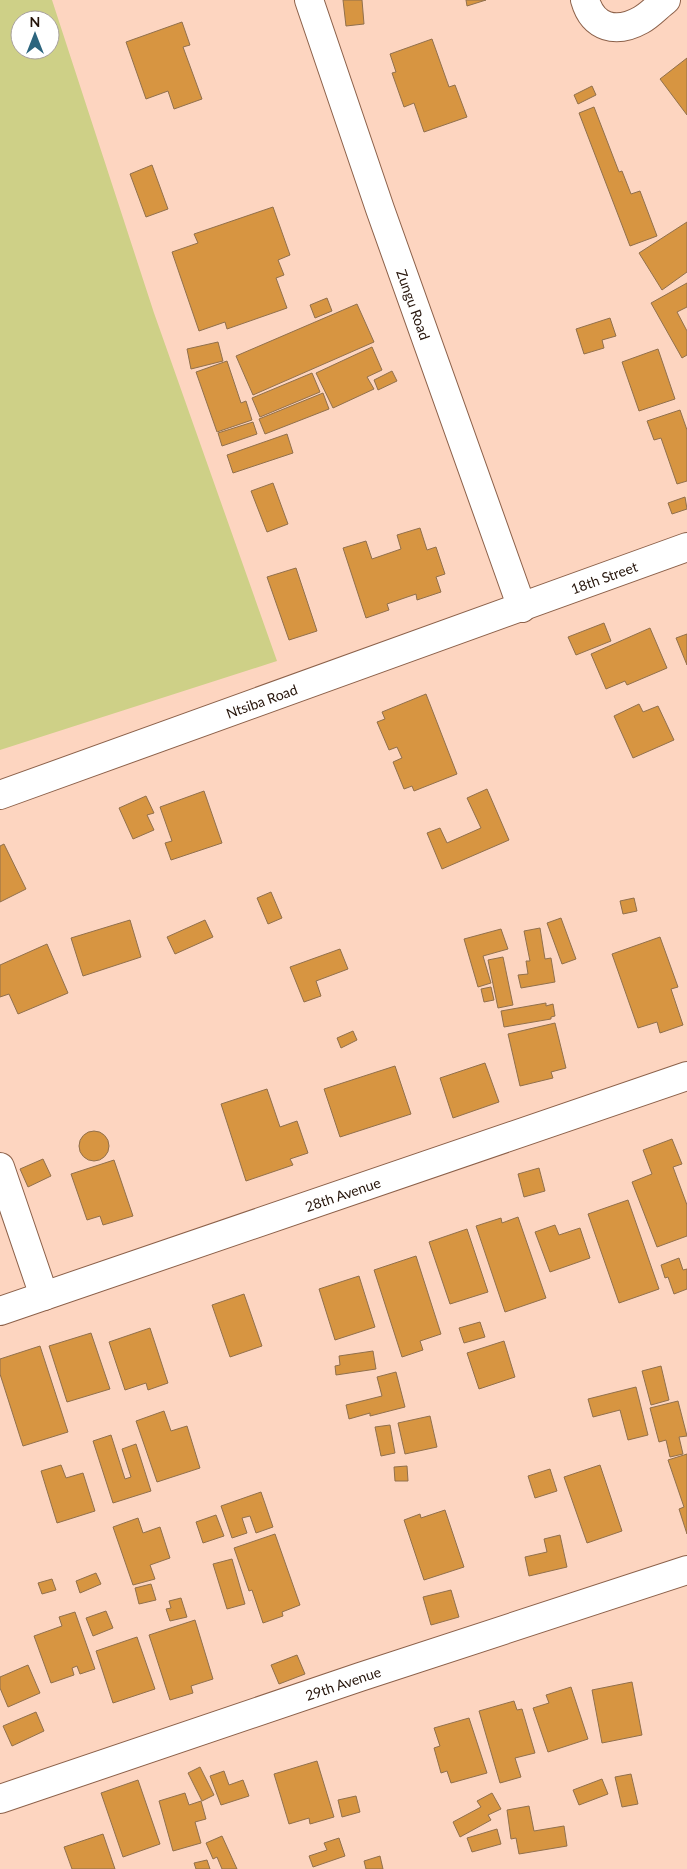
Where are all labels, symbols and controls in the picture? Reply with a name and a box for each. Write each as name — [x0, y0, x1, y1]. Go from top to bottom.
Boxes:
north arrow — [10, 10, 60, 60]
text: N — [30, 13, 40, 30]
street label: Zungu Road — [394, 267, 434, 342]
street label: 18th Street — [568, 557, 639, 597]
street label: Ntsiba Road — [224, 680, 299, 721]
street label: 28th Avenue — [303, 1173, 382, 1215]
street label: 29th Avenue — [303, 1662, 383, 1703]

